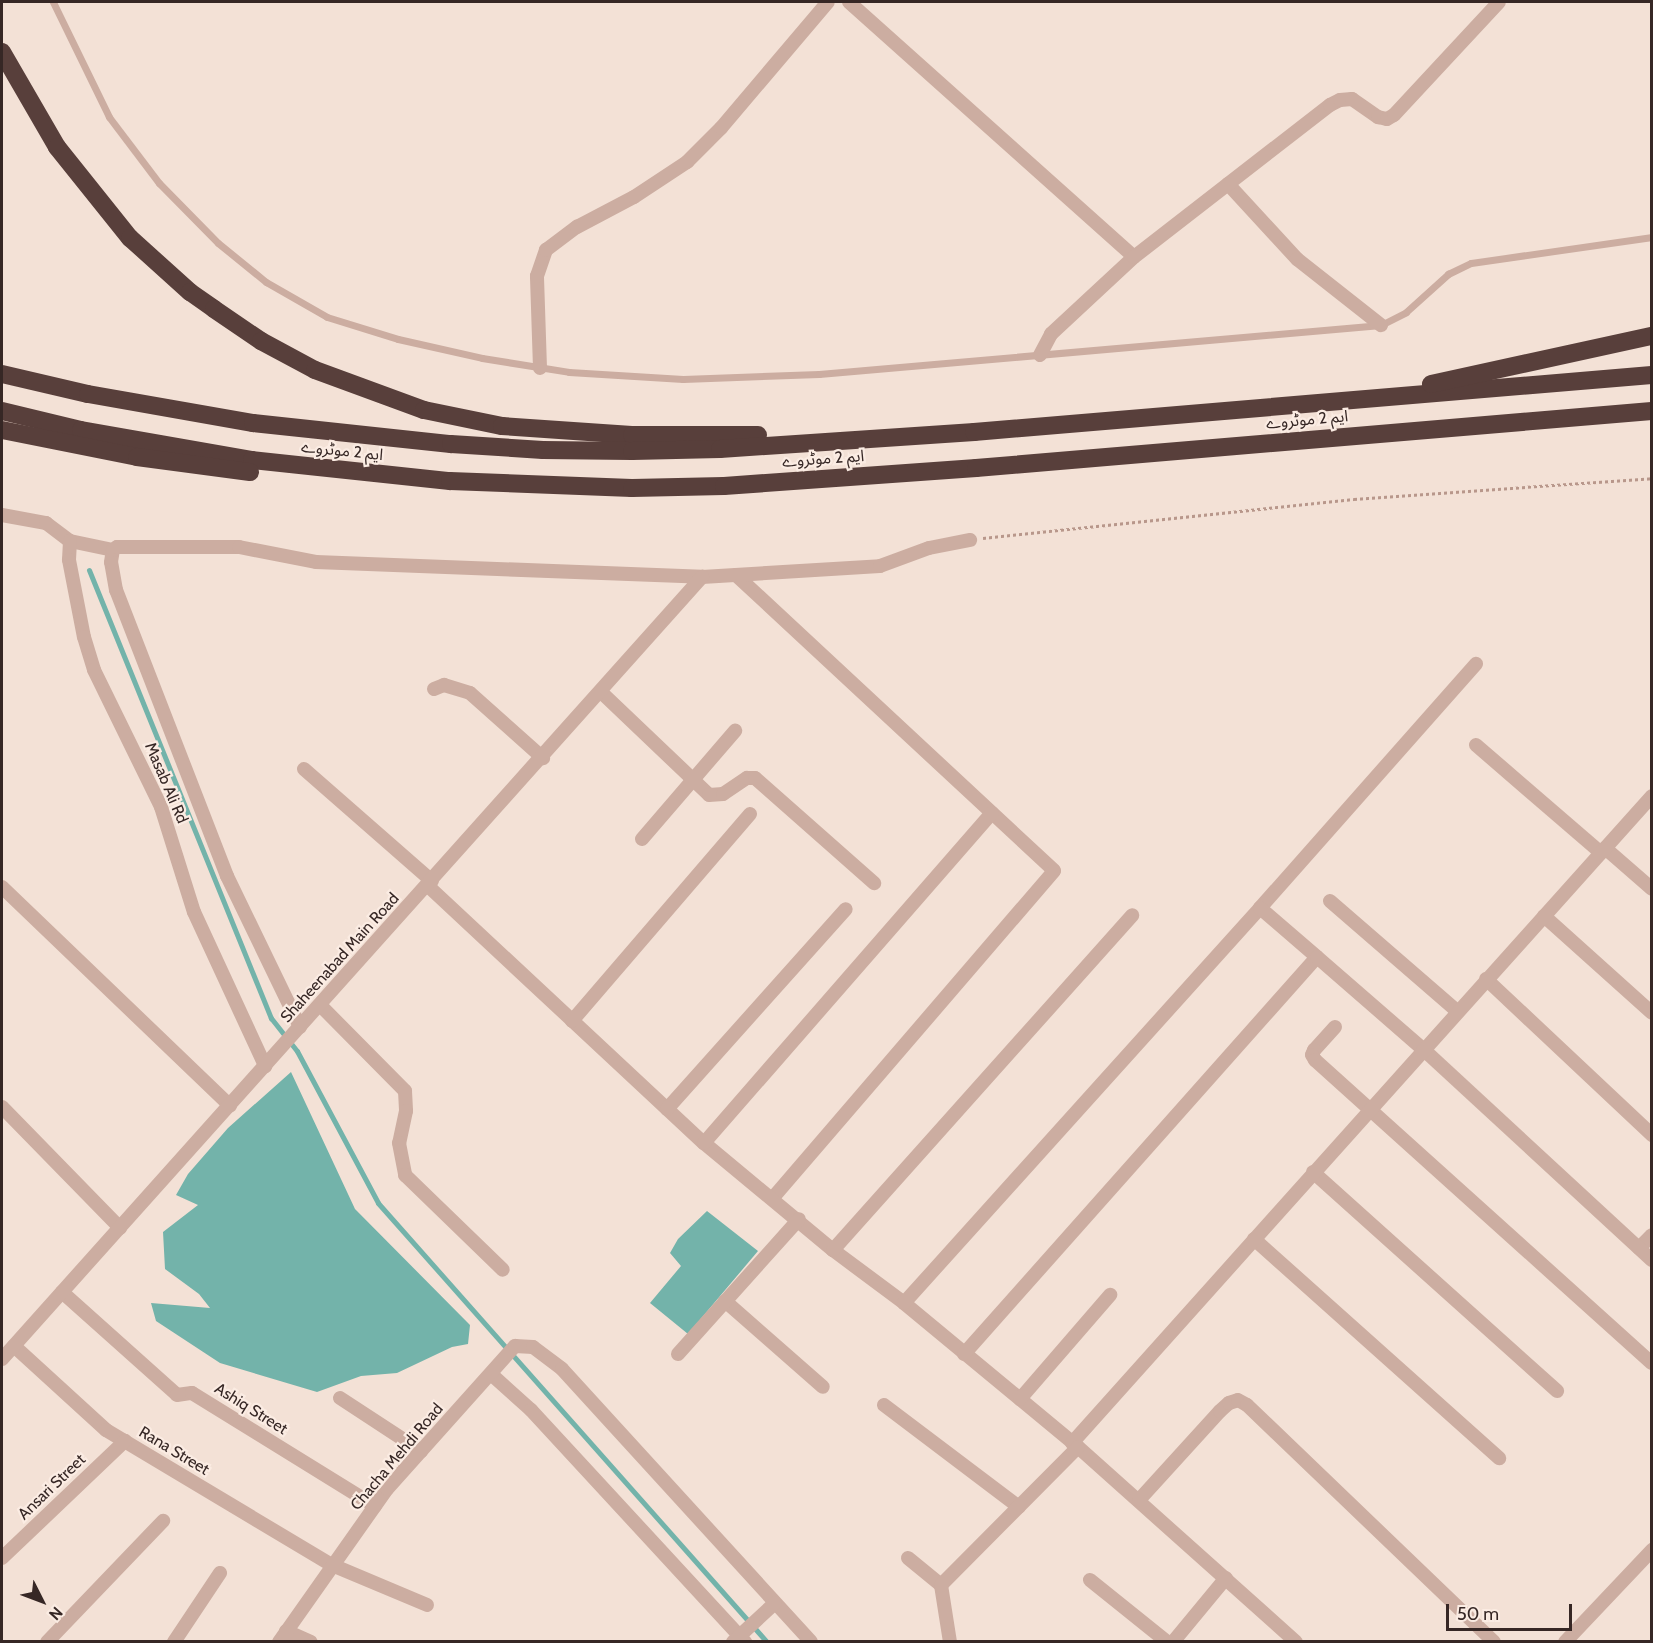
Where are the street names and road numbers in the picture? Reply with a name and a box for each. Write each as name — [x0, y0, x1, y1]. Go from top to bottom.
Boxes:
street label: ایم 2 موٹروے — [1265, 407, 1349, 433]
street label: ایم 2 موٹروے — [300, 437, 384, 465]
street label: ایم 2 موٹروے — [781, 447, 865, 471]
street label: Masab Ali Rd — [140, 740, 192, 826]
street label: Shaheenabad Main Road — [277, 889, 403, 1027]
street label: Ashiq Street — [211, 1379, 291, 1439]
street label: Chacha Mehdi Road — [347, 1400, 447, 1514]
street label: Rana Street — [135, 1423, 213, 1479]
street label: Ansari Street — [14, 1450, 90, 1524]

